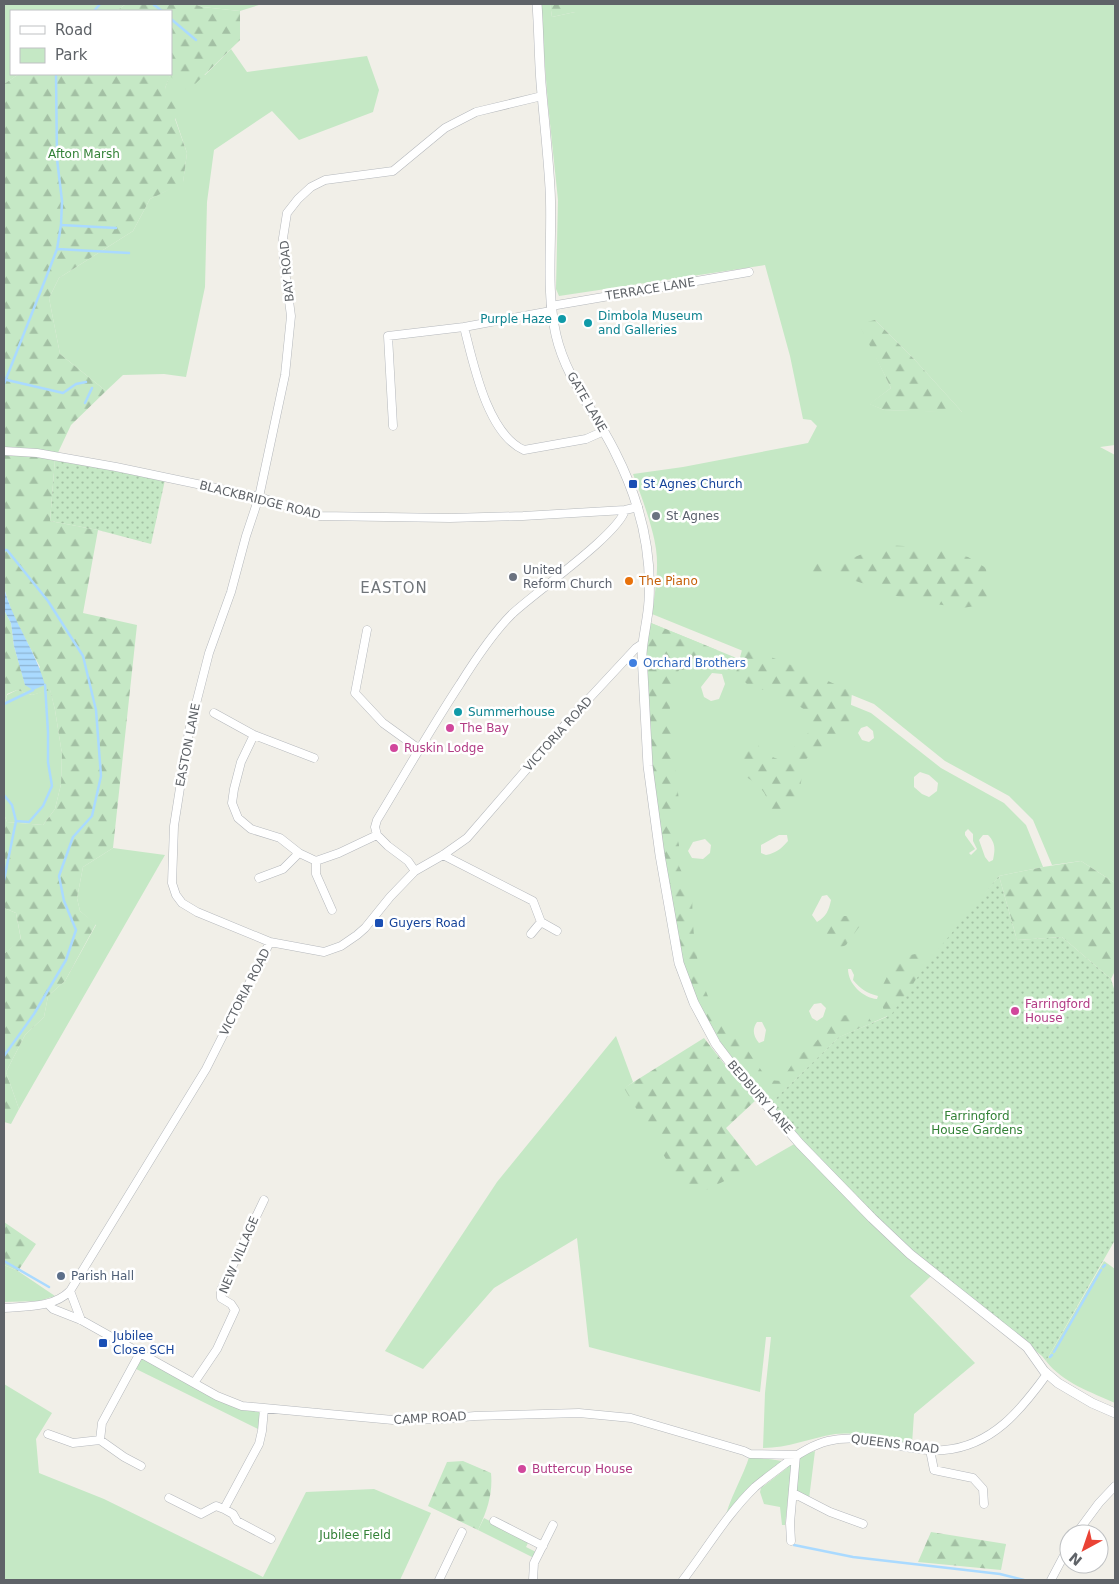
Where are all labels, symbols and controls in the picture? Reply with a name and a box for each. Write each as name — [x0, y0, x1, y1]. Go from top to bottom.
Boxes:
legend — [10, 10, 172, 75]
text: Road — [55, 21, 93, 39]
text: Park — [55, 46, 88, 64]
park label: Afton Marsh — [48, 147, 120, 161]
street label: BAY ROAD — [277, 240, 297, 302]
street label: TERRACE LANE — [603, 275, 696, 303]
place label: Dimbola Museum and Galleries — [598, 309, 703, 337]
place label: Purple Haze — [480, 312, 552, 326]
marker: Purple Haze — [556, 313, 568, 325]
marker: Dimbola Museum and Galleries — [582, 317, 594, 329]
street label: GATE LANE — [564, 369, 610, 435]
place label: St Agnes Church — [643, 477, 742, 491]
street label: BLACKBRIDGE ROAD — [198, 478, 322, 522]
marker: St Agnes Church — [627, 478, 639, 490]
place label: St Agnes — [666, 509, 719, 523]
marker: St Agnes — [650, 510, 662, 522]
place label: United Reform Church — [523, 563, 612, 591]
marker: United Reform Church — [507, 571, 519, 583]
place label: The Piano — [638, 574, 698, 588]
marker: The Piano — [623, 575, 635, 587]
district label: EASTON — [360, 579, 428, 597]
place label: Orchard Brothers — [643, 656, 746, 670]
marker: Orchard Brothers — [627, 657, 639, 669]
street label: VICTORIA ROAD — [521, 694, 595, 774]
street label: EASTON LANE — [173, 702, 203, 788]
place label: Summerhouse — [468, 705, 555, 719]
marker: Summerhouse — [452, 706, 464, 718]
place label: The Bay — [459, 721, 509, 735]
marker: The Bay — [444, 722, 456, 734]
place label: Ruskin Lodge — [404, 741, 484, 755]
marker: Ruskin Lodge — [388, 742, 400, 754]
place label: Guyers Road — [389, 916, 466, 930]
marker: Guyers Road — [373, 917, 385, 929]
street label: VICTORIA ROAD — [217, 946, 273, 1038]
place label: Farringford House — [1025, 997, 1090, 1025]
marker: Farringford House — [1009, 1005, 1021, 1017]
street label: BEDBURY LANE — [724, 1057, 796, 1137]
park label: Farringford House Gardens — [931, 1109, 1023, 1137]
street label: NEW VILLAGE — [216, 1214, 262, 1296]
place label: Parish Hall — [71, 1269, 134, 1283]
marker: Parish Hall — [55, 1270, 67, 1282]
place label: Jubilee Close SCH — [112, 1329, 175, 1357]
marker: Jubilee Close SCH — [97, 1337, 109, 1349]
street label: CAMP ROAD — [393, 1409, 467, 1427]
street label: QUEENS ROAD — [850, 1432, 940, 1456]
place label: Buttercup House — [532, 1462, 633, 1476]
marker: Buttercup House — [516, 1463, 528, 1475]
north arrow — [1059, 1524, 1109, 1574]
park label: Jubilee Field — [318, 1528, 391, 1542]
text: N — [1066, 1549, 1085, 1569]

